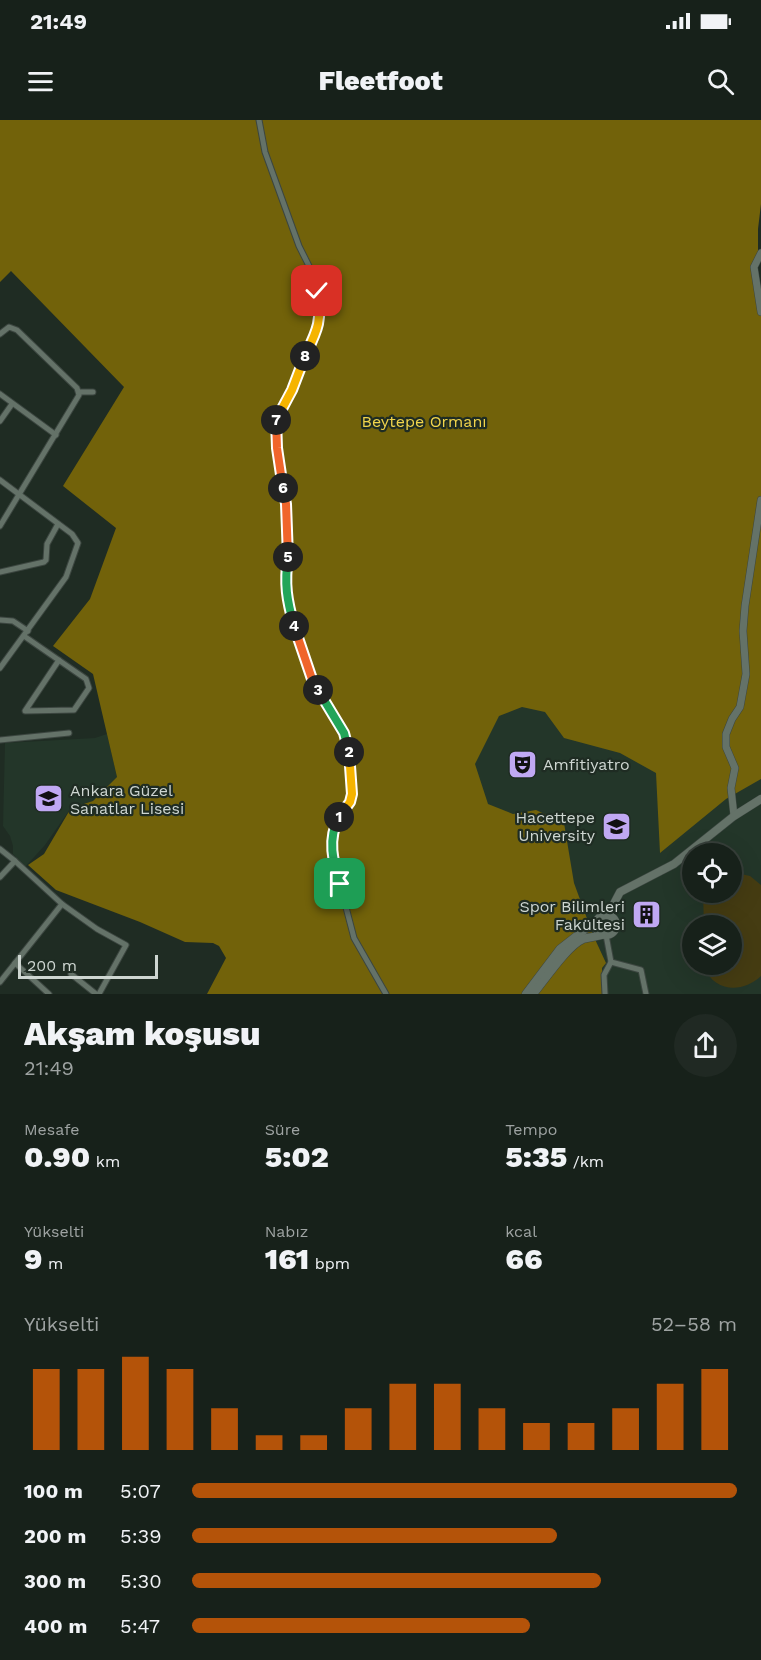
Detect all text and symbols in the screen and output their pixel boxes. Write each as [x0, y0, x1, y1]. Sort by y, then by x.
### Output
text: 21:49 [30, 9, 87, 34]
icon: menu [24, 65, 57, 98]
text: Fleetfoot [318, 65, 443, 97]
icon: search [704, 65, 737, 98]
pin [291, 265, 342, 316]
icon: check [300, 274, 333, 307]
pin: 8 [290, 341, 320, 371]
text: 8 [300, 346, 310, 365]
pin: 7 [261, 405, 291, 435]
text: 7 [271, 410, 281, 429]
park label: Beytepe Ormanı [361, 412, 487, 431]
pin: 6 [268, 473, 298, 503]
text: 6 [278, 478, 288, 497]
pin: 5 [273, 542, 303, 572]
text: 5 [283, 547, 293, 566]
pin: 4 [279, 611, 309, 641]
text: 4 [289, 616, 299, 635]
pin: 3 [303, 675, 333, 705]
text: 3 [313, 680, 323, 699]
pin: 2 [334, 737, 364, 767]
text: 2 [344, 742, 354, 761]
theatre icon: Amfitiyatro [506, 748, 538, 780]
place label: Amfitiyatro [543, 755, 630, 774]
place label: Ankara Güzel Sanatlar Lisesi [70, 781, 184, 818]
school or university icon: Ankara Güzel Sanatlar Lisesi [33, 783, 65, 815]
pin: 1 [324, 802, 354, 832]
text: 1 [336, 807, 342, 826]
place label: Hacettepe University [515, 808, 596, 845]
school or university icon: Hacettepe University [600, 810, 632, 842]
map controls [682, 843, 742, 975]
button: locate [682, 843, 742, 903]
pin [314, 858, 365, 909]
icon: arrive [323, 867, 356, 900]
place label: Spor Bilimleri Fakültesi [520, 897, 625, 934]
building icon: Spor Bilimleri Fakültesi [630, 899, 662, 931]
button: layers [682, 915, 742, 975]
scale bar [18, 952, 158, 980]
text: 200 m [27, 956, 77, 975]
text: Akşam koşusu [24, 1014, 260, 1053]
button: share [674, 1014, 737, 1077]
text: 21:49 [24, 1056, 74, 1080]
text: Mesafe [24, 1120, 79, 1139]
text: Süre [265, 1120, 300, 1139]
text: Tempo [505, 1120, 557, 1139]
text: 0.90 [24, 1139, 90, 1174]
text: 5:02 [265, 1139, 329, 1174]
text: 5:35 [505, 1139, 567, 1174]
text: km [90, 1152, 120, 1171]
text: /km [567, 1152, 604, 1171]
text: Yükselti [24, 1222, 84, 1241]
text: Nabız [265, 1222, 308, 1241]
text: kcal [505, 1222, 537, 1241]
text: 9 [24, 1241, 42, 1276]
text: 161 [265, 1241, 309, 1276]
text: 66 [505, 1241, 542, 1276]
text: m [42, 1254, 63, 1273]
text: bpm [309, 1254, 350, 1273]
text: Yükselti [24, 1312, 99, 1336]
text: 52–58 m [651, 1312, 737, 1336]
text: 100 m [24, 1479, 83, 1503]
text: 5:07 [120, 1479, 161, 1503]
text: 200 m [24, 1524, 86, 1548]
text: 5:39 [120, 1524, 162, 1548]
text: 300 m [24, 1569, 86, 1593]
text: 5:30 [120, 1569, 162, 1593]
text: 400 m [24, 1614, 87, 1638]
text: 5:47 [120, 1614, 160, 1638]

